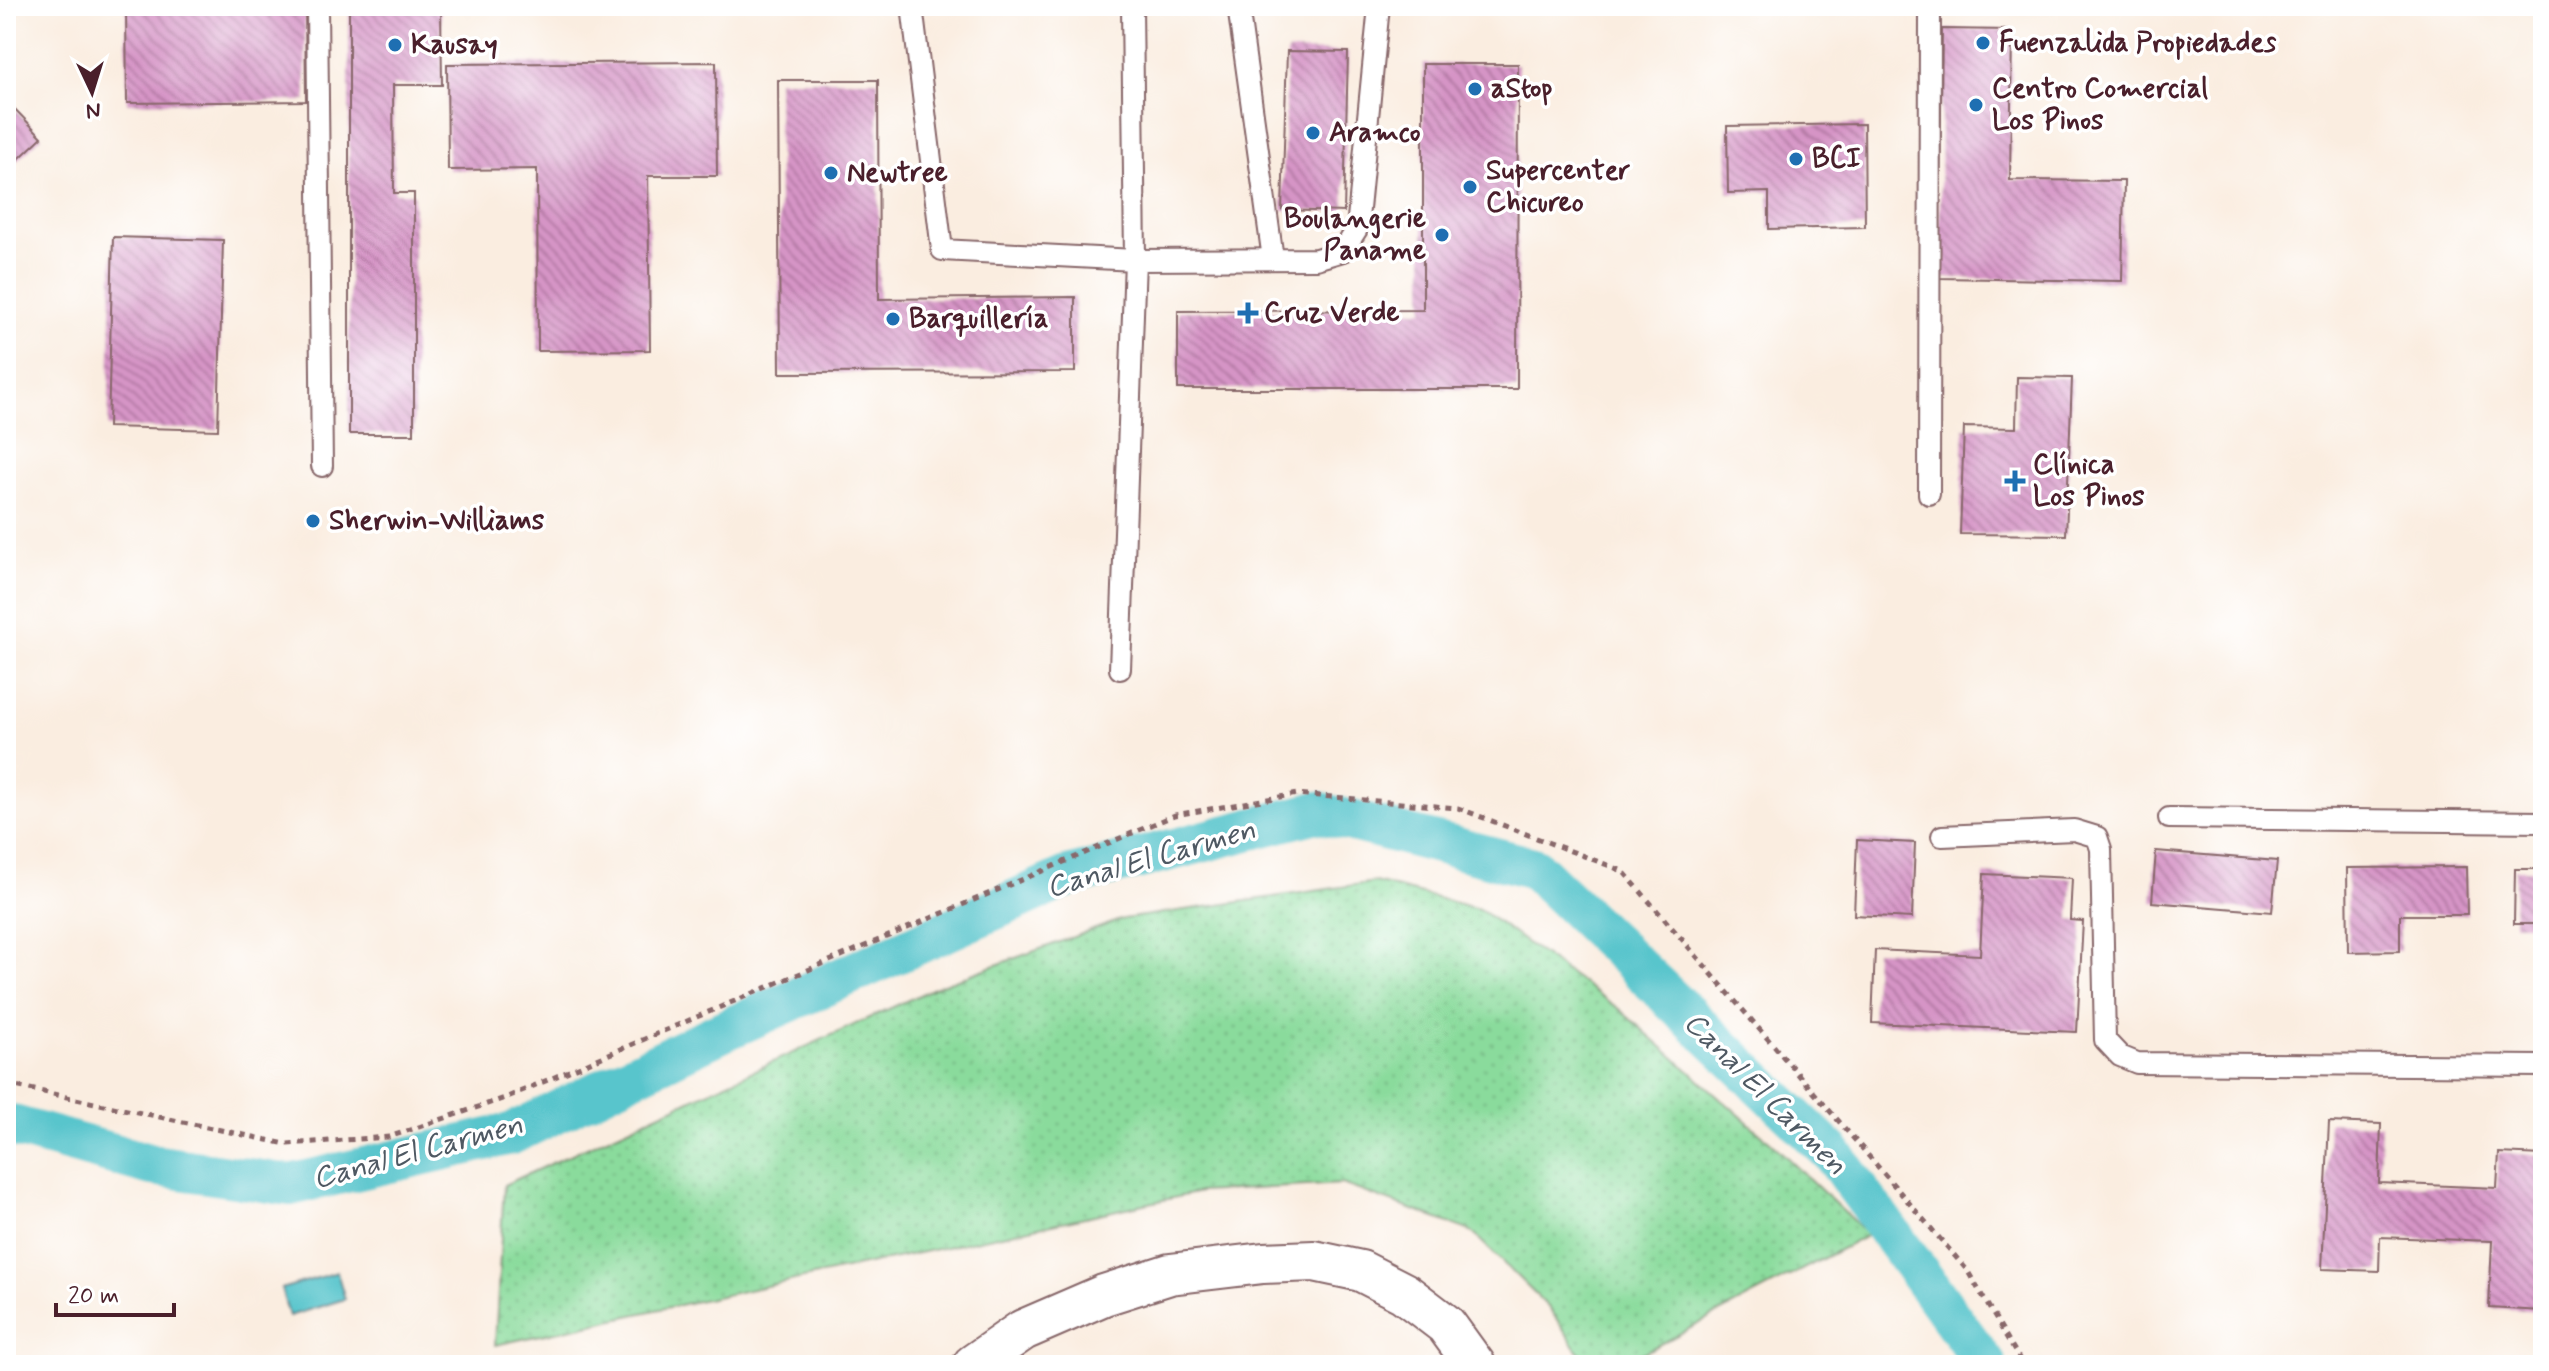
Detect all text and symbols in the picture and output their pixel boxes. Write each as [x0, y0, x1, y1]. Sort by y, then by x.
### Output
place label: Fuenzalida Propiedades [1999, 25, 2277, 62]
place label: Kausay [411, 27, 498, 64]
marker: Fuenzalida Propiedades [1974, 34, 1992, 52]
marker: Kausay [386, 36, 404, 54]
north arrow [52, 52, 132, 132]
place label: aStop [1491, 71, 1552, 108]
place label: Centro Comercial Los Pinos [1992, 71, 2208, 140]
marker: aStop [1466, 80, 1484, 98]
text: N [85, 95, 102, 124]
marker: Centro Comercial Los Pinos [1967, 96, 1985, 114]
place label: Aramco [1329, 115, 1421, 152]
marker: Aramco [1304, 124, 1322, 142]
place label: BCI [1812, 141, 1861, 178]
marker: BCI [1787, 150, 1805, 168]
place label: Supercenter Chicureo [1486, 153, 1631, 222]
place label: Newtree [847, 155, 948, 192]
marker: Newtree [822, 164, 840, 182]
marker: Supercenter Chicureo [1461, 178, 1479, 196]
place label: Boulangerie Paname [1284, 201, 1426, 270]
marker: Boulangerie Paname [1433, 226, 1451, 244]
place label: Cruz Verde [1264, 295, 1400, 332]
place label: Barquillería [909, 301, 1048, 338]
marker: Cruz Verde [1239, 304, 1257, 322]
marker: Barquillería [884, 310, 902, 328]
place label: Clínica Los Pinos [2033, 447, 2145, 516]
marker: Clínica Los Pinos [2004, 470, 2026, 492]
place label: Sherwin-Williams [329, 503, 545, 540]
marker: Sherwin-Williams [304, 512, 322, 530]
water label: Canal El Carmen [1042, 811, 1260, 907]
water label: Canal El Carmen [1675, 1004, 1855, 1184]
water label: Canal El Carmen [309, 1105, 527, 1199]
scale bar [56, 1267, 174, 1317]
text: 20 m [68, 1281, 119, 1312]

